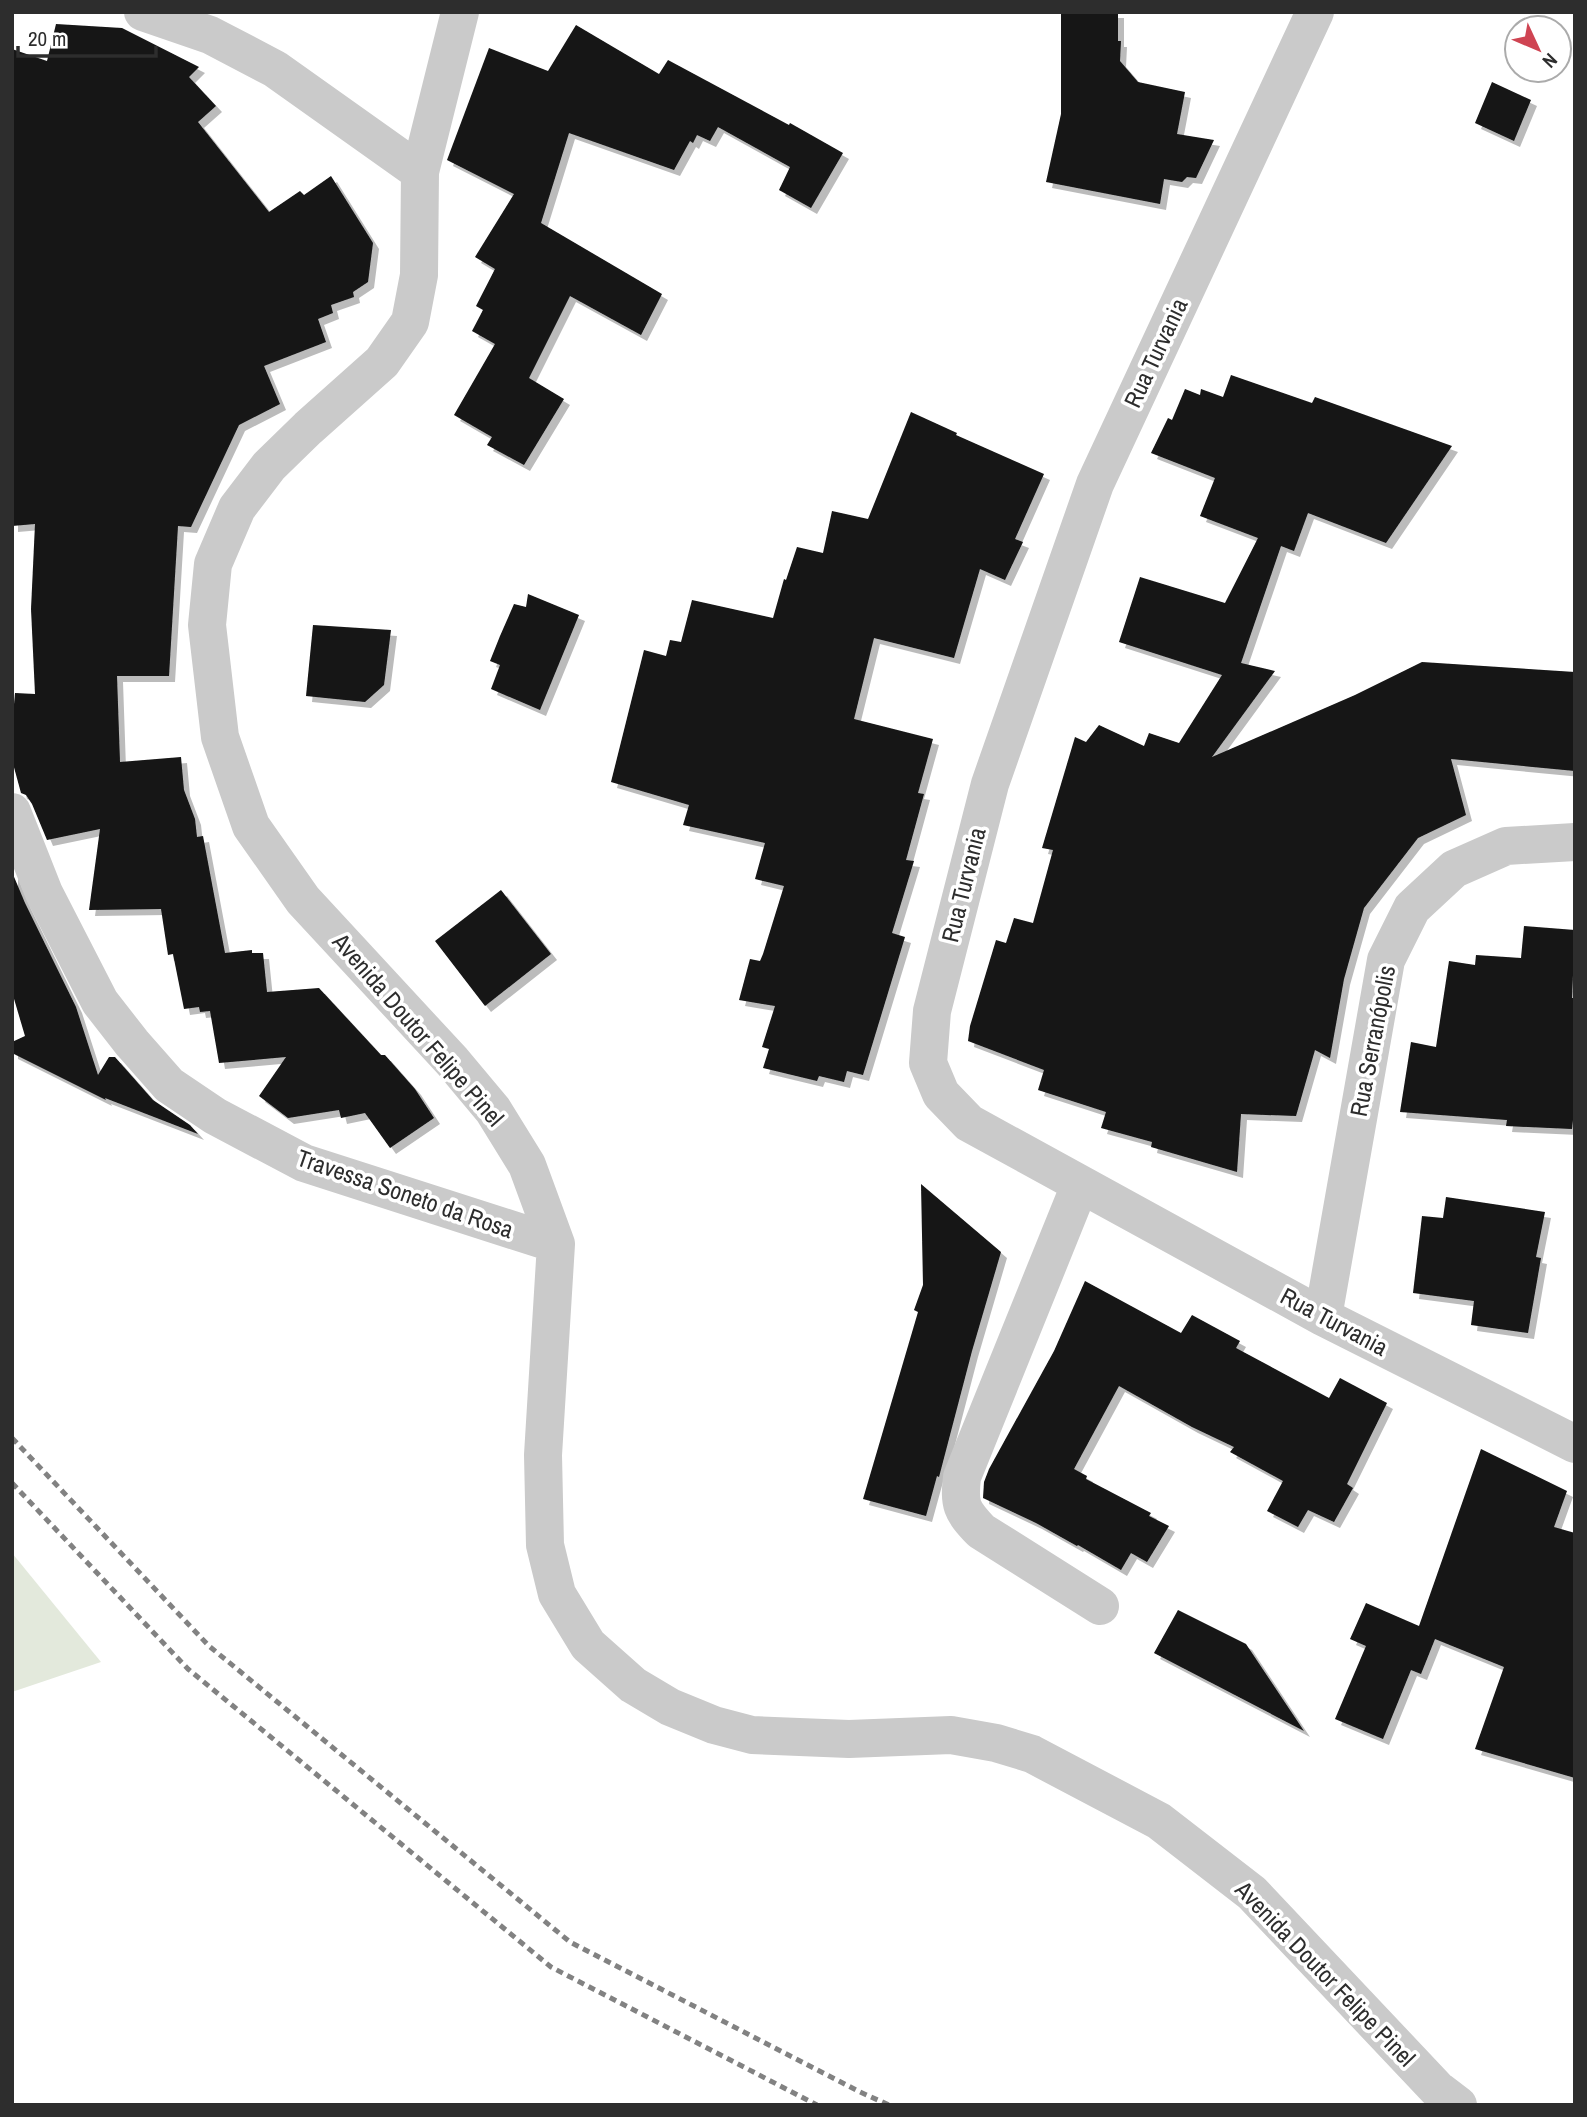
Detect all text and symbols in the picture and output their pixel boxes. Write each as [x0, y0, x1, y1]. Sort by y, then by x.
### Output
scale bar [18, 14, 156, 58]
north arrow [1503, 14, 1573, 84]
text: 20 m [28, 24, 66, 53]
text: N [1537, 48, 1563, 74]
street label: Rua Turvania [1116, 293, 1194, 412]
street label: Rua Turvania [933, 824, 993, 945]
street label: Avenida Doutor Felipe Pinel [325, 925, 512, 1133]
street label: Rua Serranópolis [1342, 963, 1402, 1119]
street label: Travessa Soneto da Rosa [293, 1141, 518, 1245]
street label: Rua Turvania [1275, 1279, 1394, 1363]
street label: Avenida Doutor Felipe Pinel [1228, 1873, 1423, 2073]

